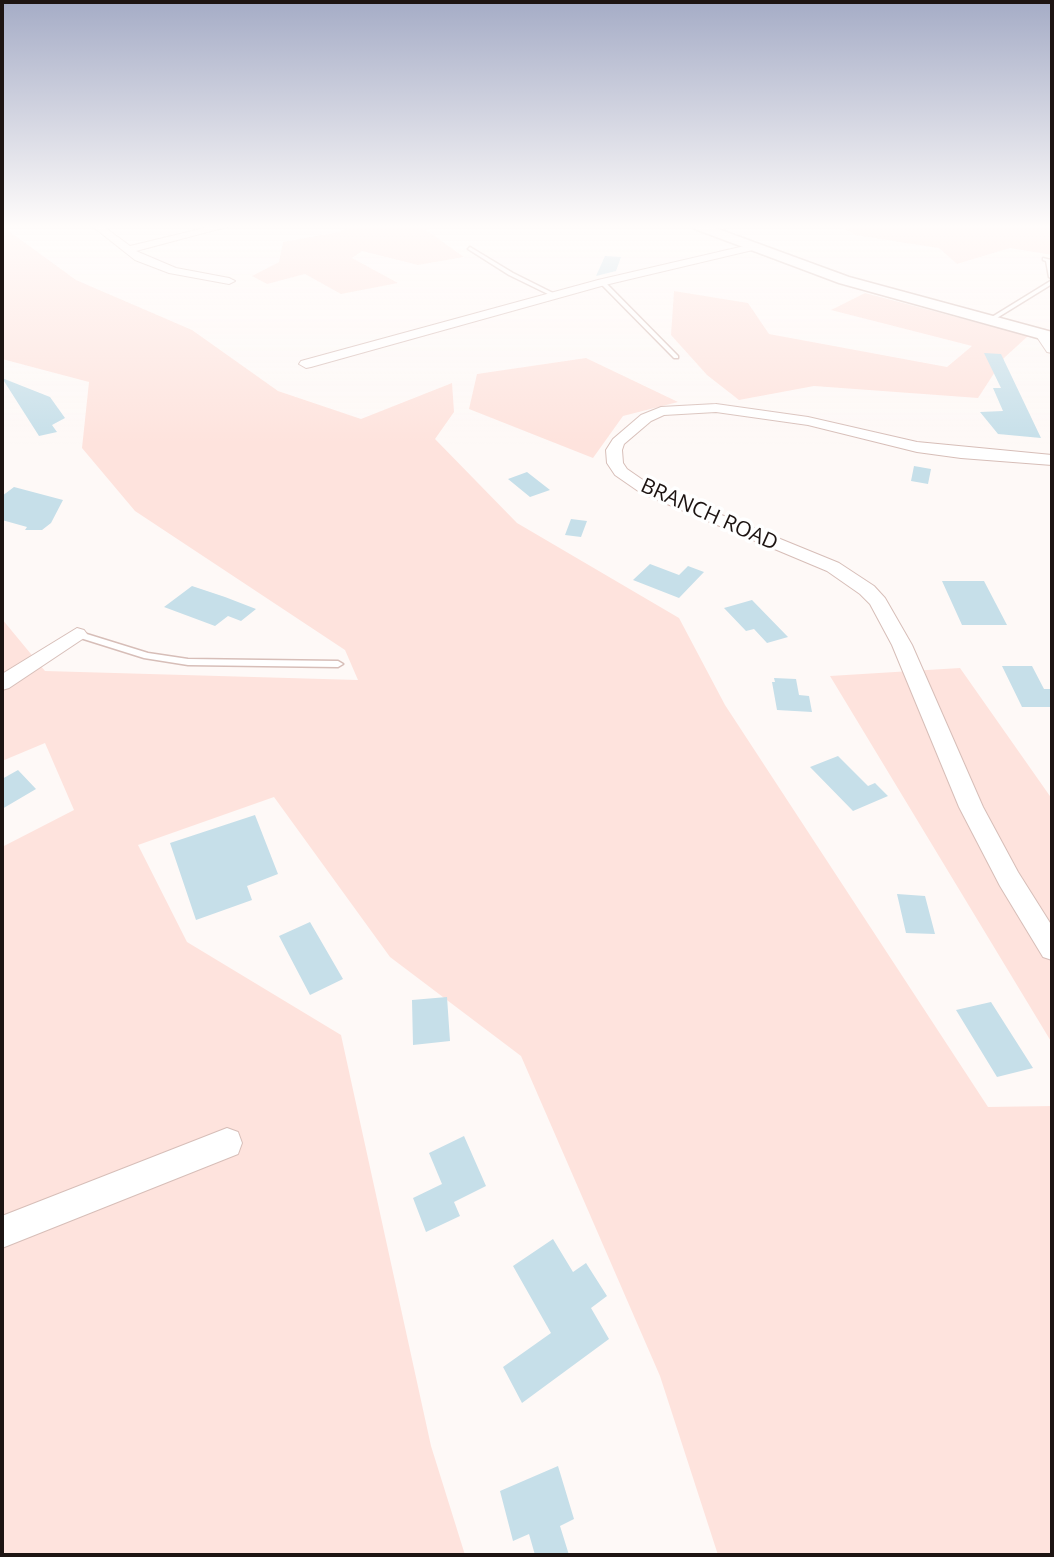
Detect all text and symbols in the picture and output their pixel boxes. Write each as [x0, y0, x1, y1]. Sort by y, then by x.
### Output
street label: BRANCH ROAD [636, 473, 782, 557]

